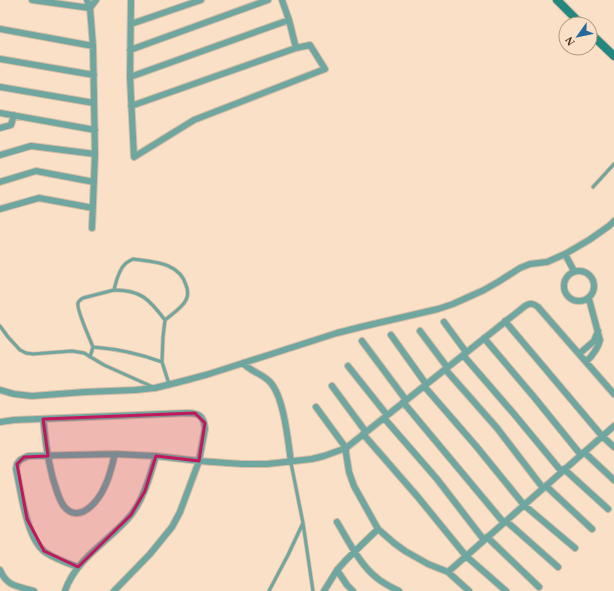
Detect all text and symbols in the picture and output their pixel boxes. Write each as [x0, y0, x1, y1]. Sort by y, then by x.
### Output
north arrow [558, 16, 598, 56]
text: N [562, 35, 577, 48]

